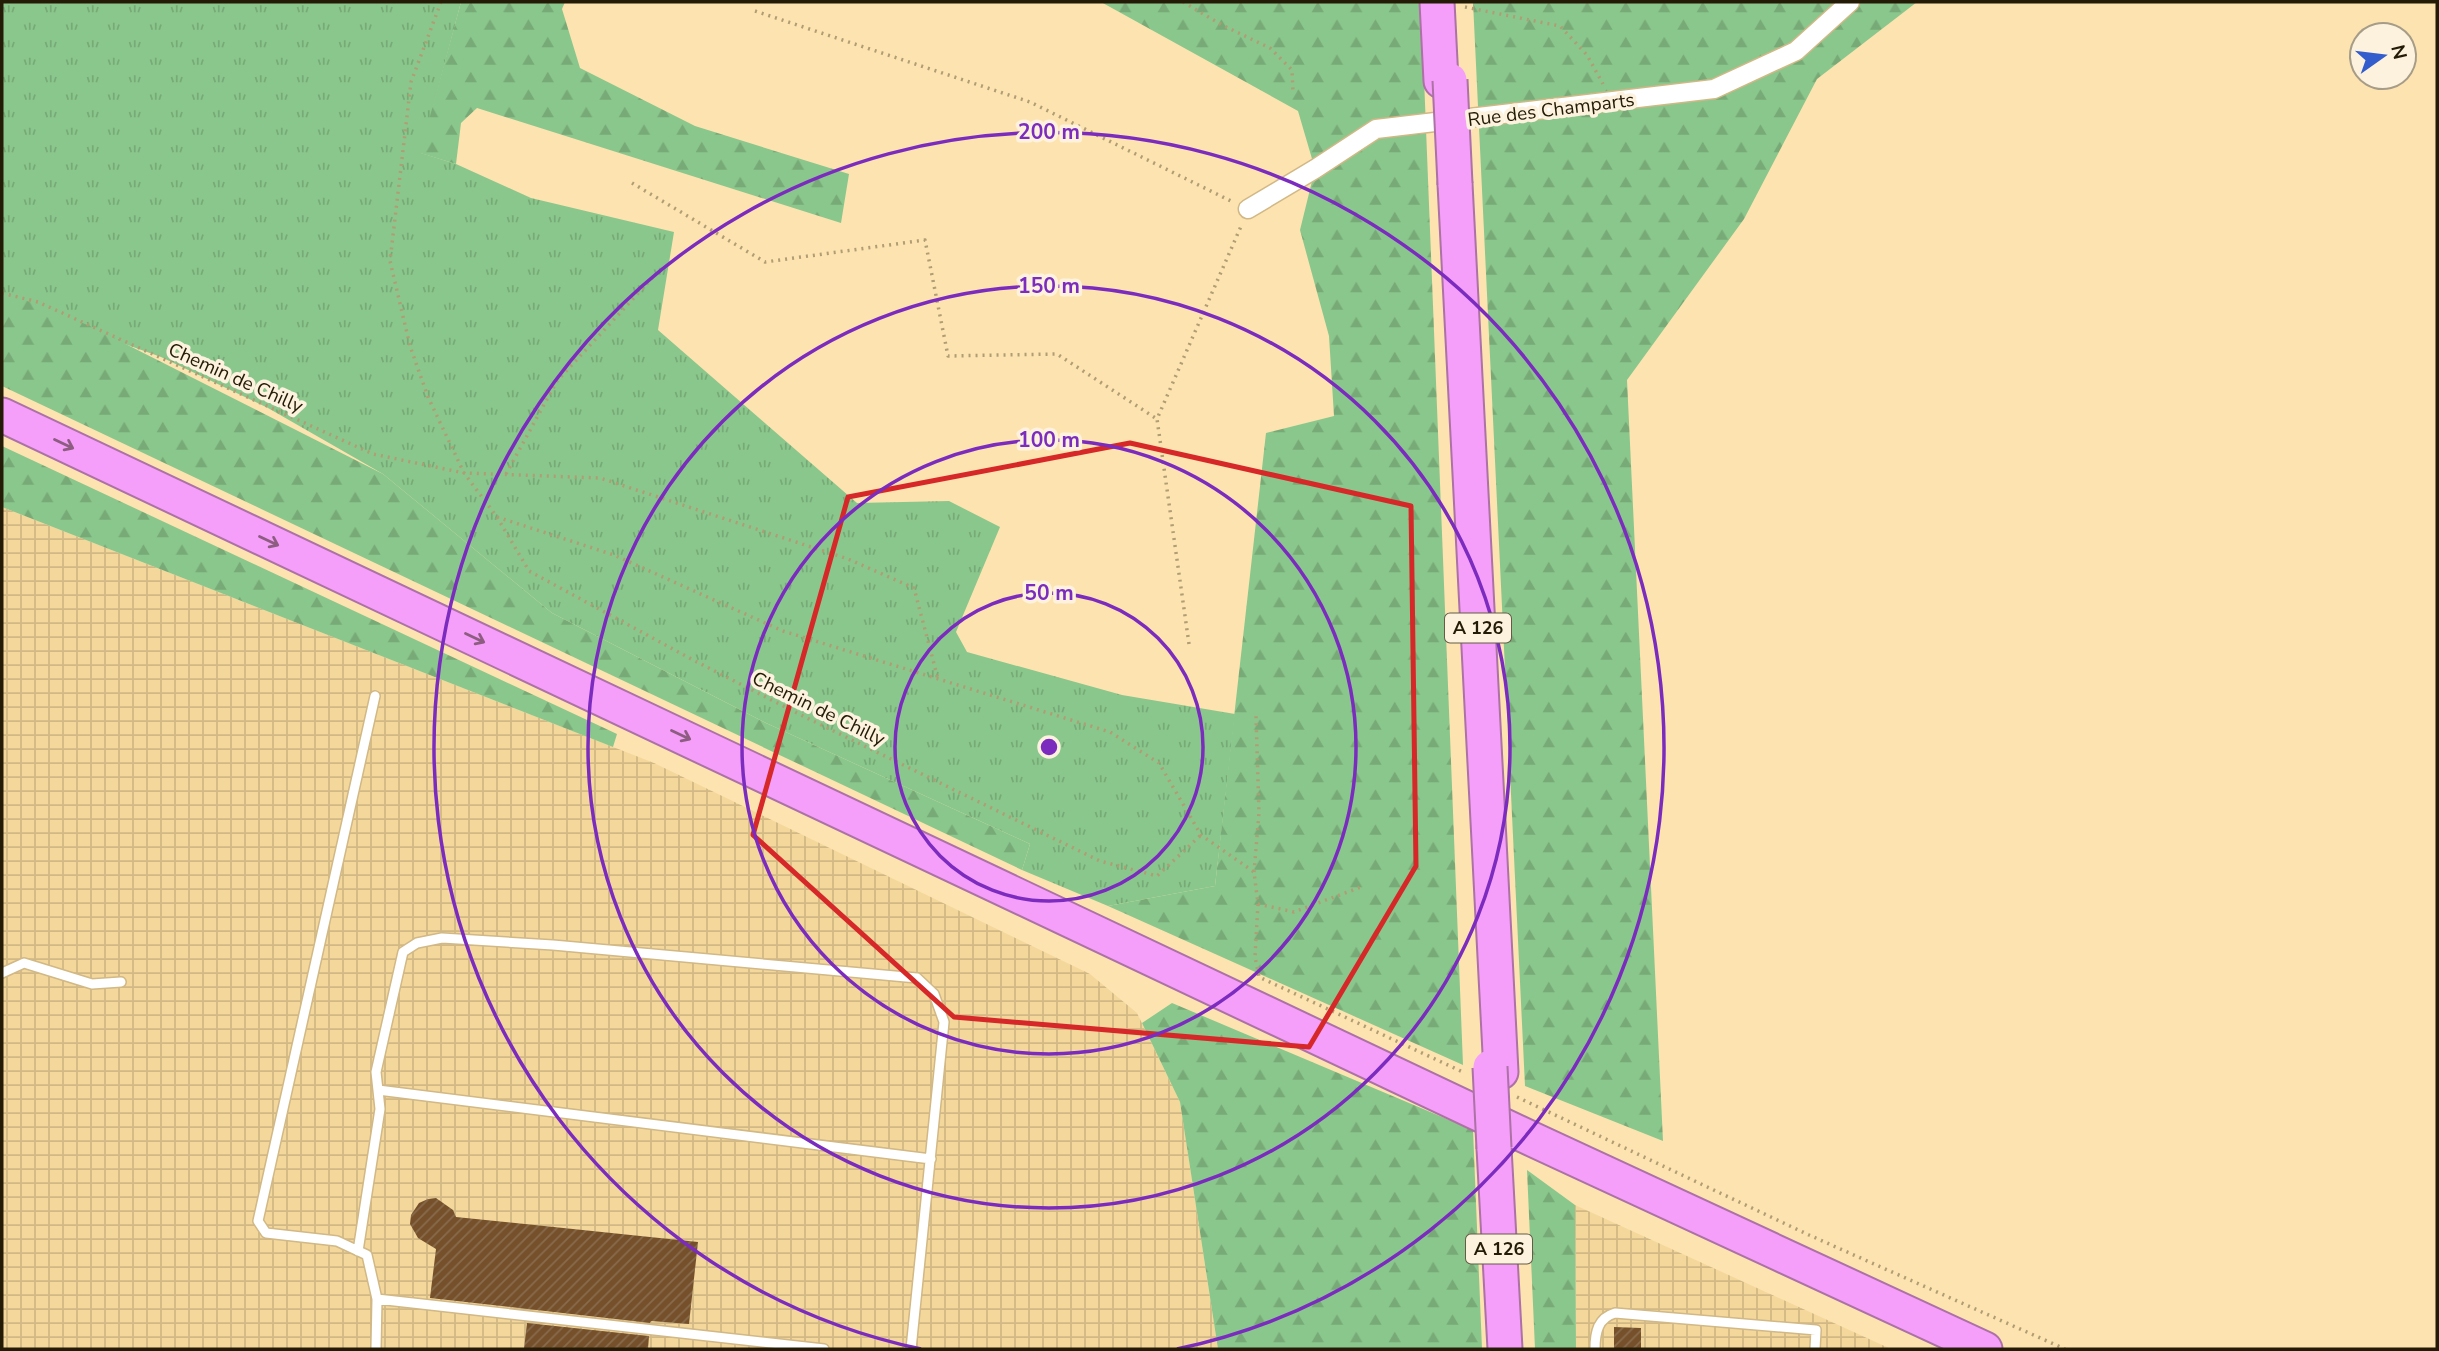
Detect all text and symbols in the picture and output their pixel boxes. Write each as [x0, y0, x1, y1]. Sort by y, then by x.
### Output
north arrow [2348, 21, 2418, 91]
text: N [2384, 42, 2413, 62]
street label: Rue des Champarts [1466, 87, 1636, 133]
text: 200 m [1018, 118, 1080, 146]
text: 150 m [1018, 272, 1080, 300]
street label: Chemin de Chilly [164, 337, 307, 419]
text: 100 m [1018, 426, 1080, 454]
one-way arrow [52, 438, 74, 451]
one-way arrow [259, 535, 280, 548]
text: 50 m [1024, 579, 1074, 607]
road number: A 126 [1445, 614, 1511, 642]
one-way arrow [464, 631, 485, 645]
street label: Chemin de Chilly [748, 665, 890, 752]
one-way arrow [670, 729, 691, 742]
centre of rings [1037, 735, 1061, 759]
road number: A 126 [1466, 1234, 1532, 1264]

